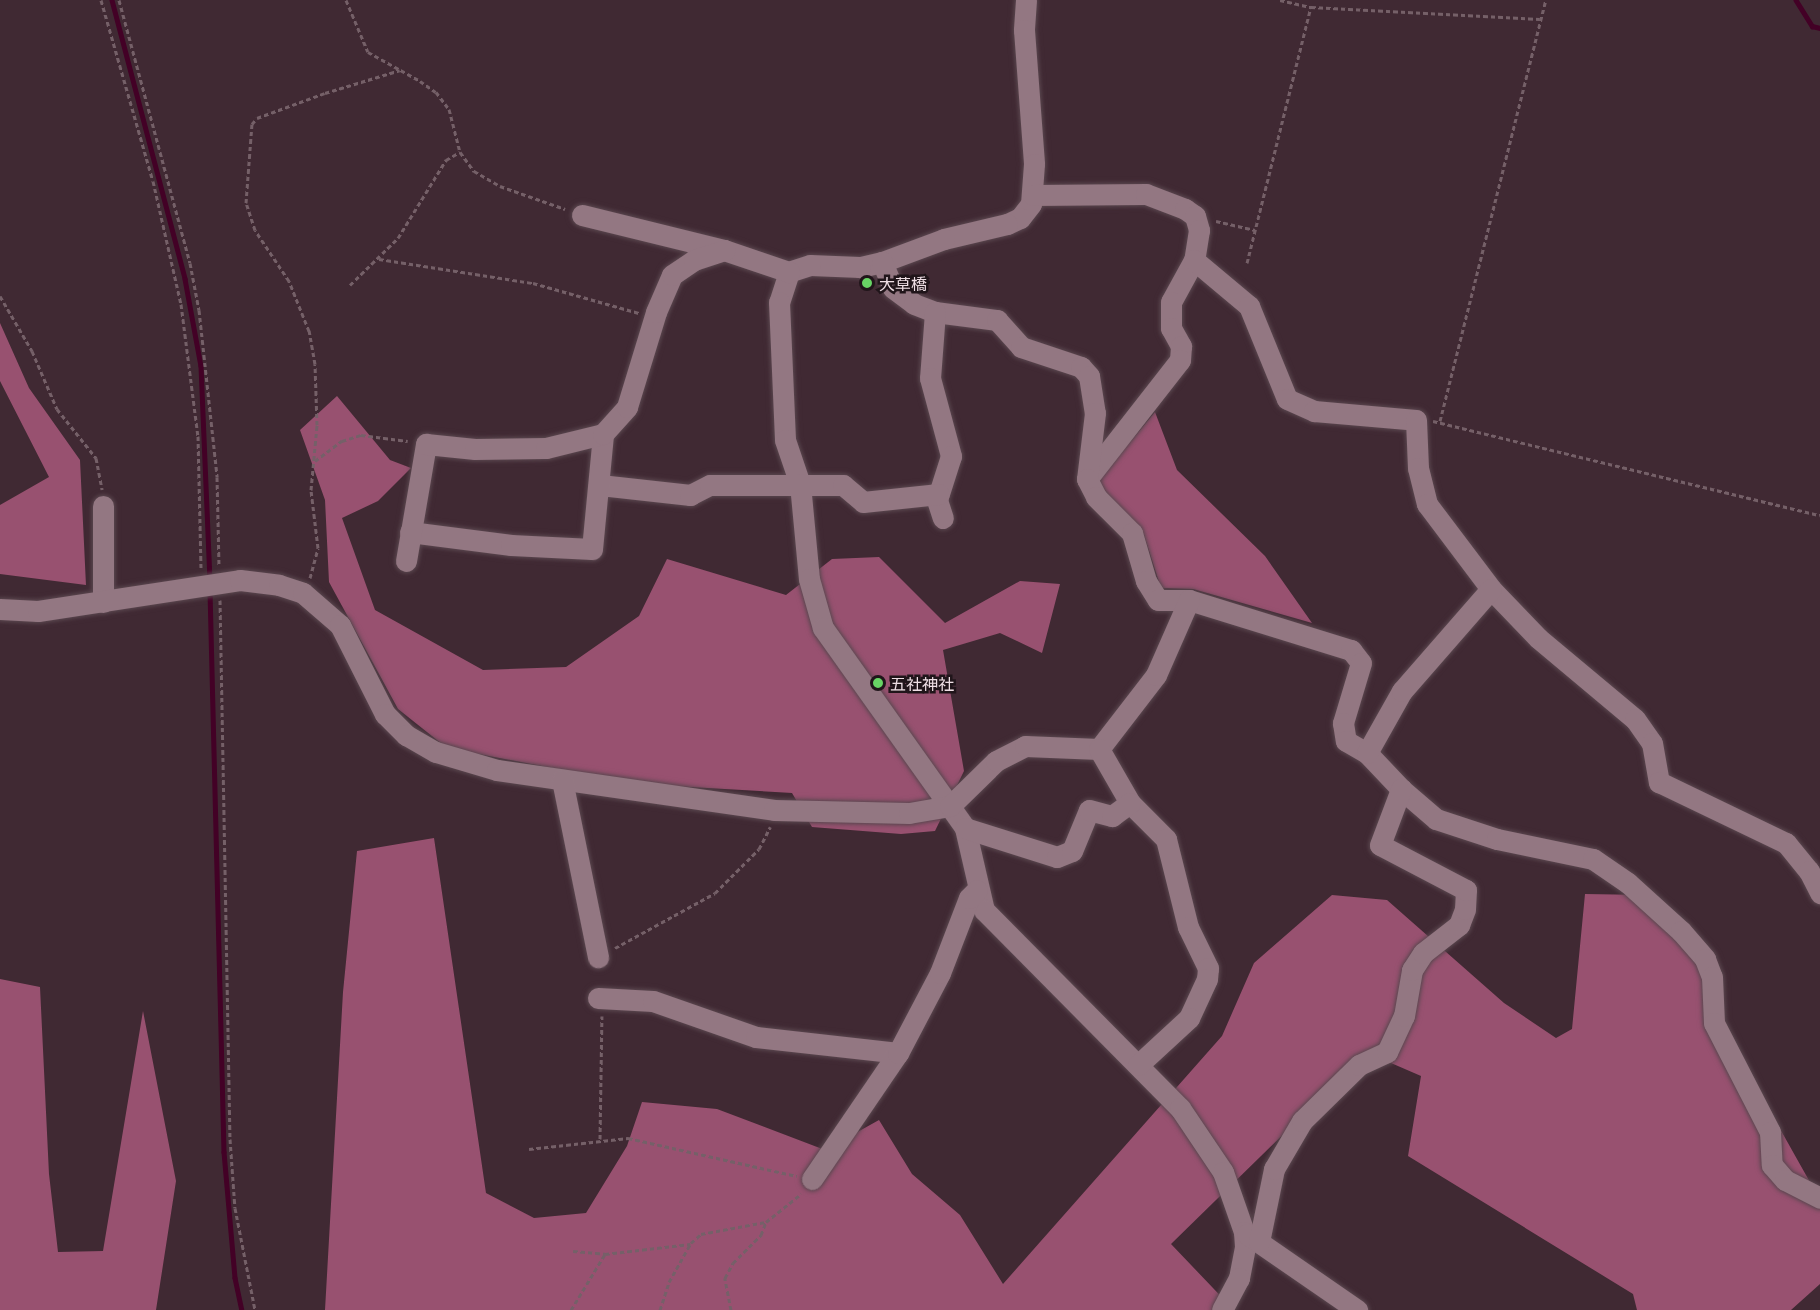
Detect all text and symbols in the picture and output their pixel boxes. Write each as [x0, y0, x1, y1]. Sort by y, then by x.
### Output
place label: 大草橋 [879, 273, 927, 293]
marker: 大草橋 [860, 276, 874, 290]
place label: 五社神社 [890, 673, 954, 693]
marker: 五社神社 [871, 676, 885, 690]

